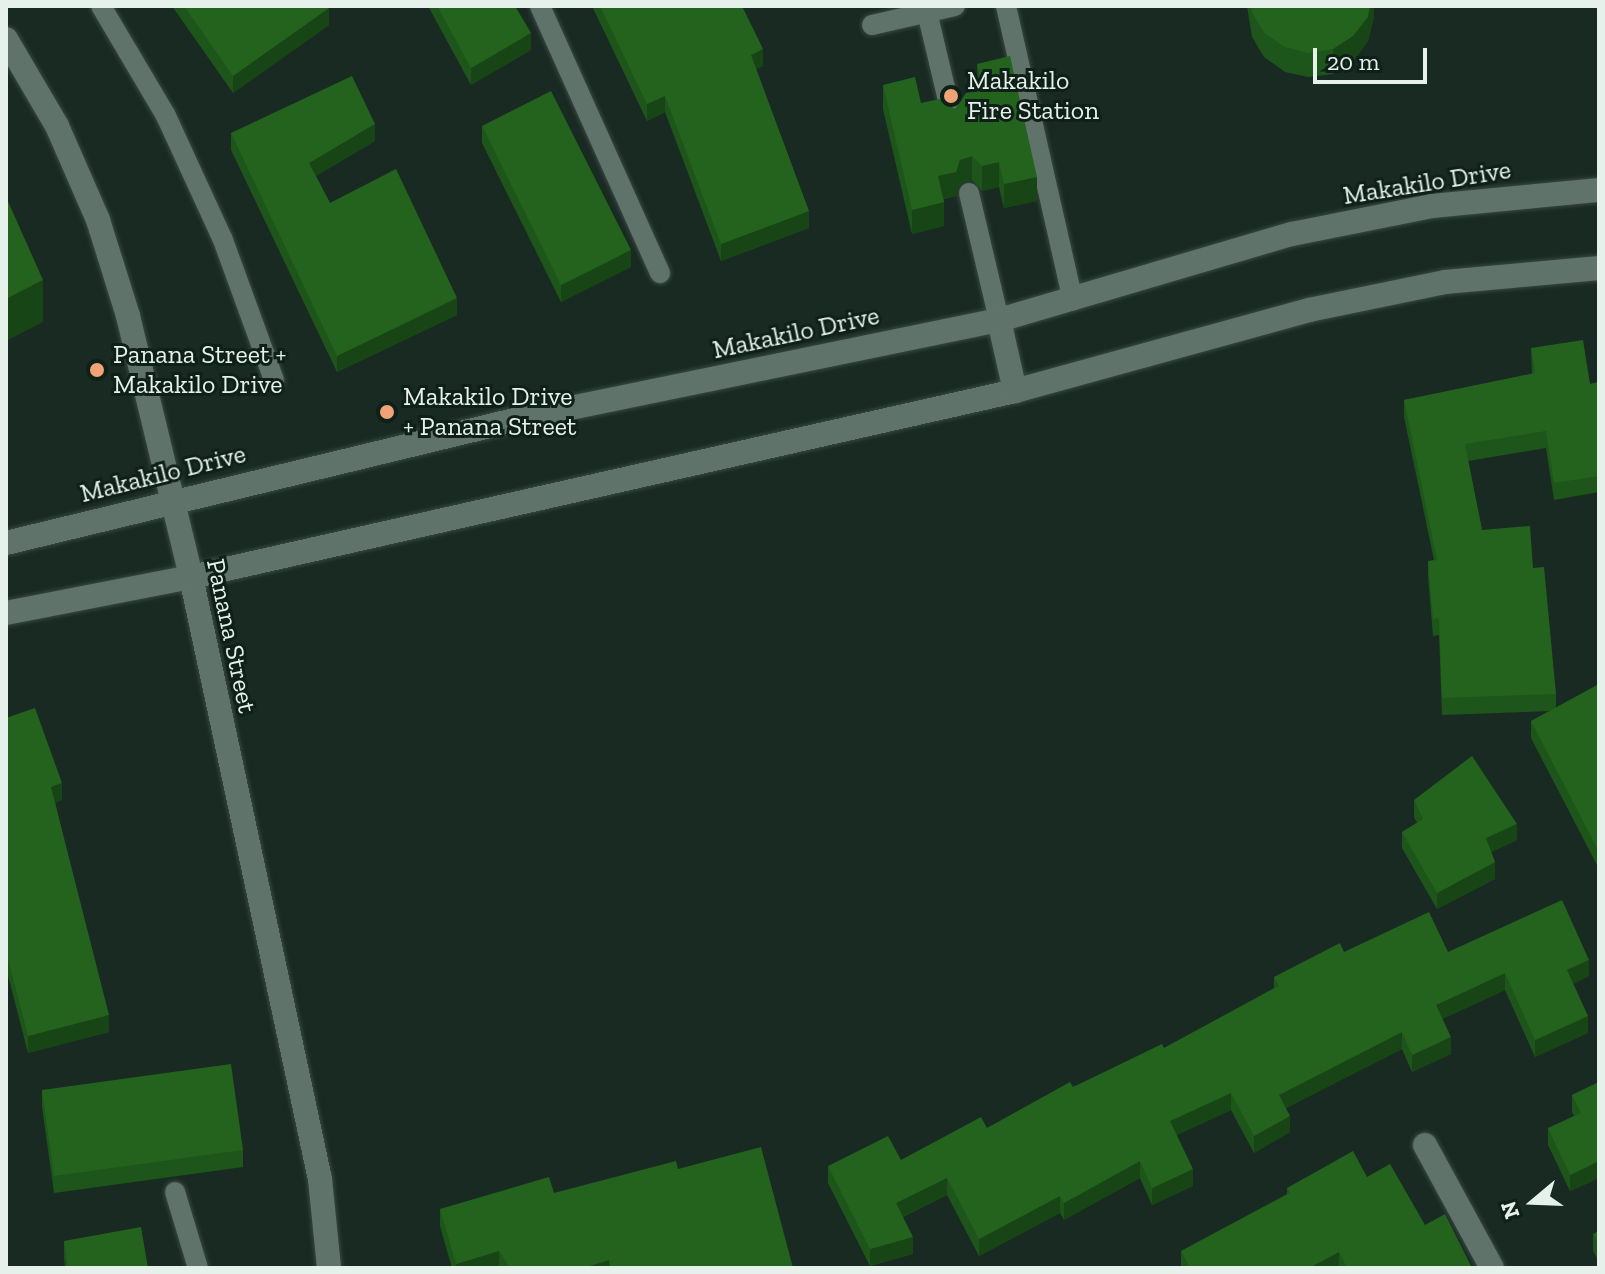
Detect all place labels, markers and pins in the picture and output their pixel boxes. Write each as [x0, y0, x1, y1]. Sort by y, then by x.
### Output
place label: Makakilo Fire Station [967, 65, 1099, 126]
marker: Makakilo Fire Station [942, 87, 960, 105]
place label: Panana Street + Makakilo Drive [113, 339, 286, 400]
marker: Panana Street + Makakilo Drive [88, 361, 106, 379]
place label: Makakilo Drive + Panana Street [403, 381, 576, 442]
marker: Makakilo Drive + Panana Street [378, 403, 396, 421]

